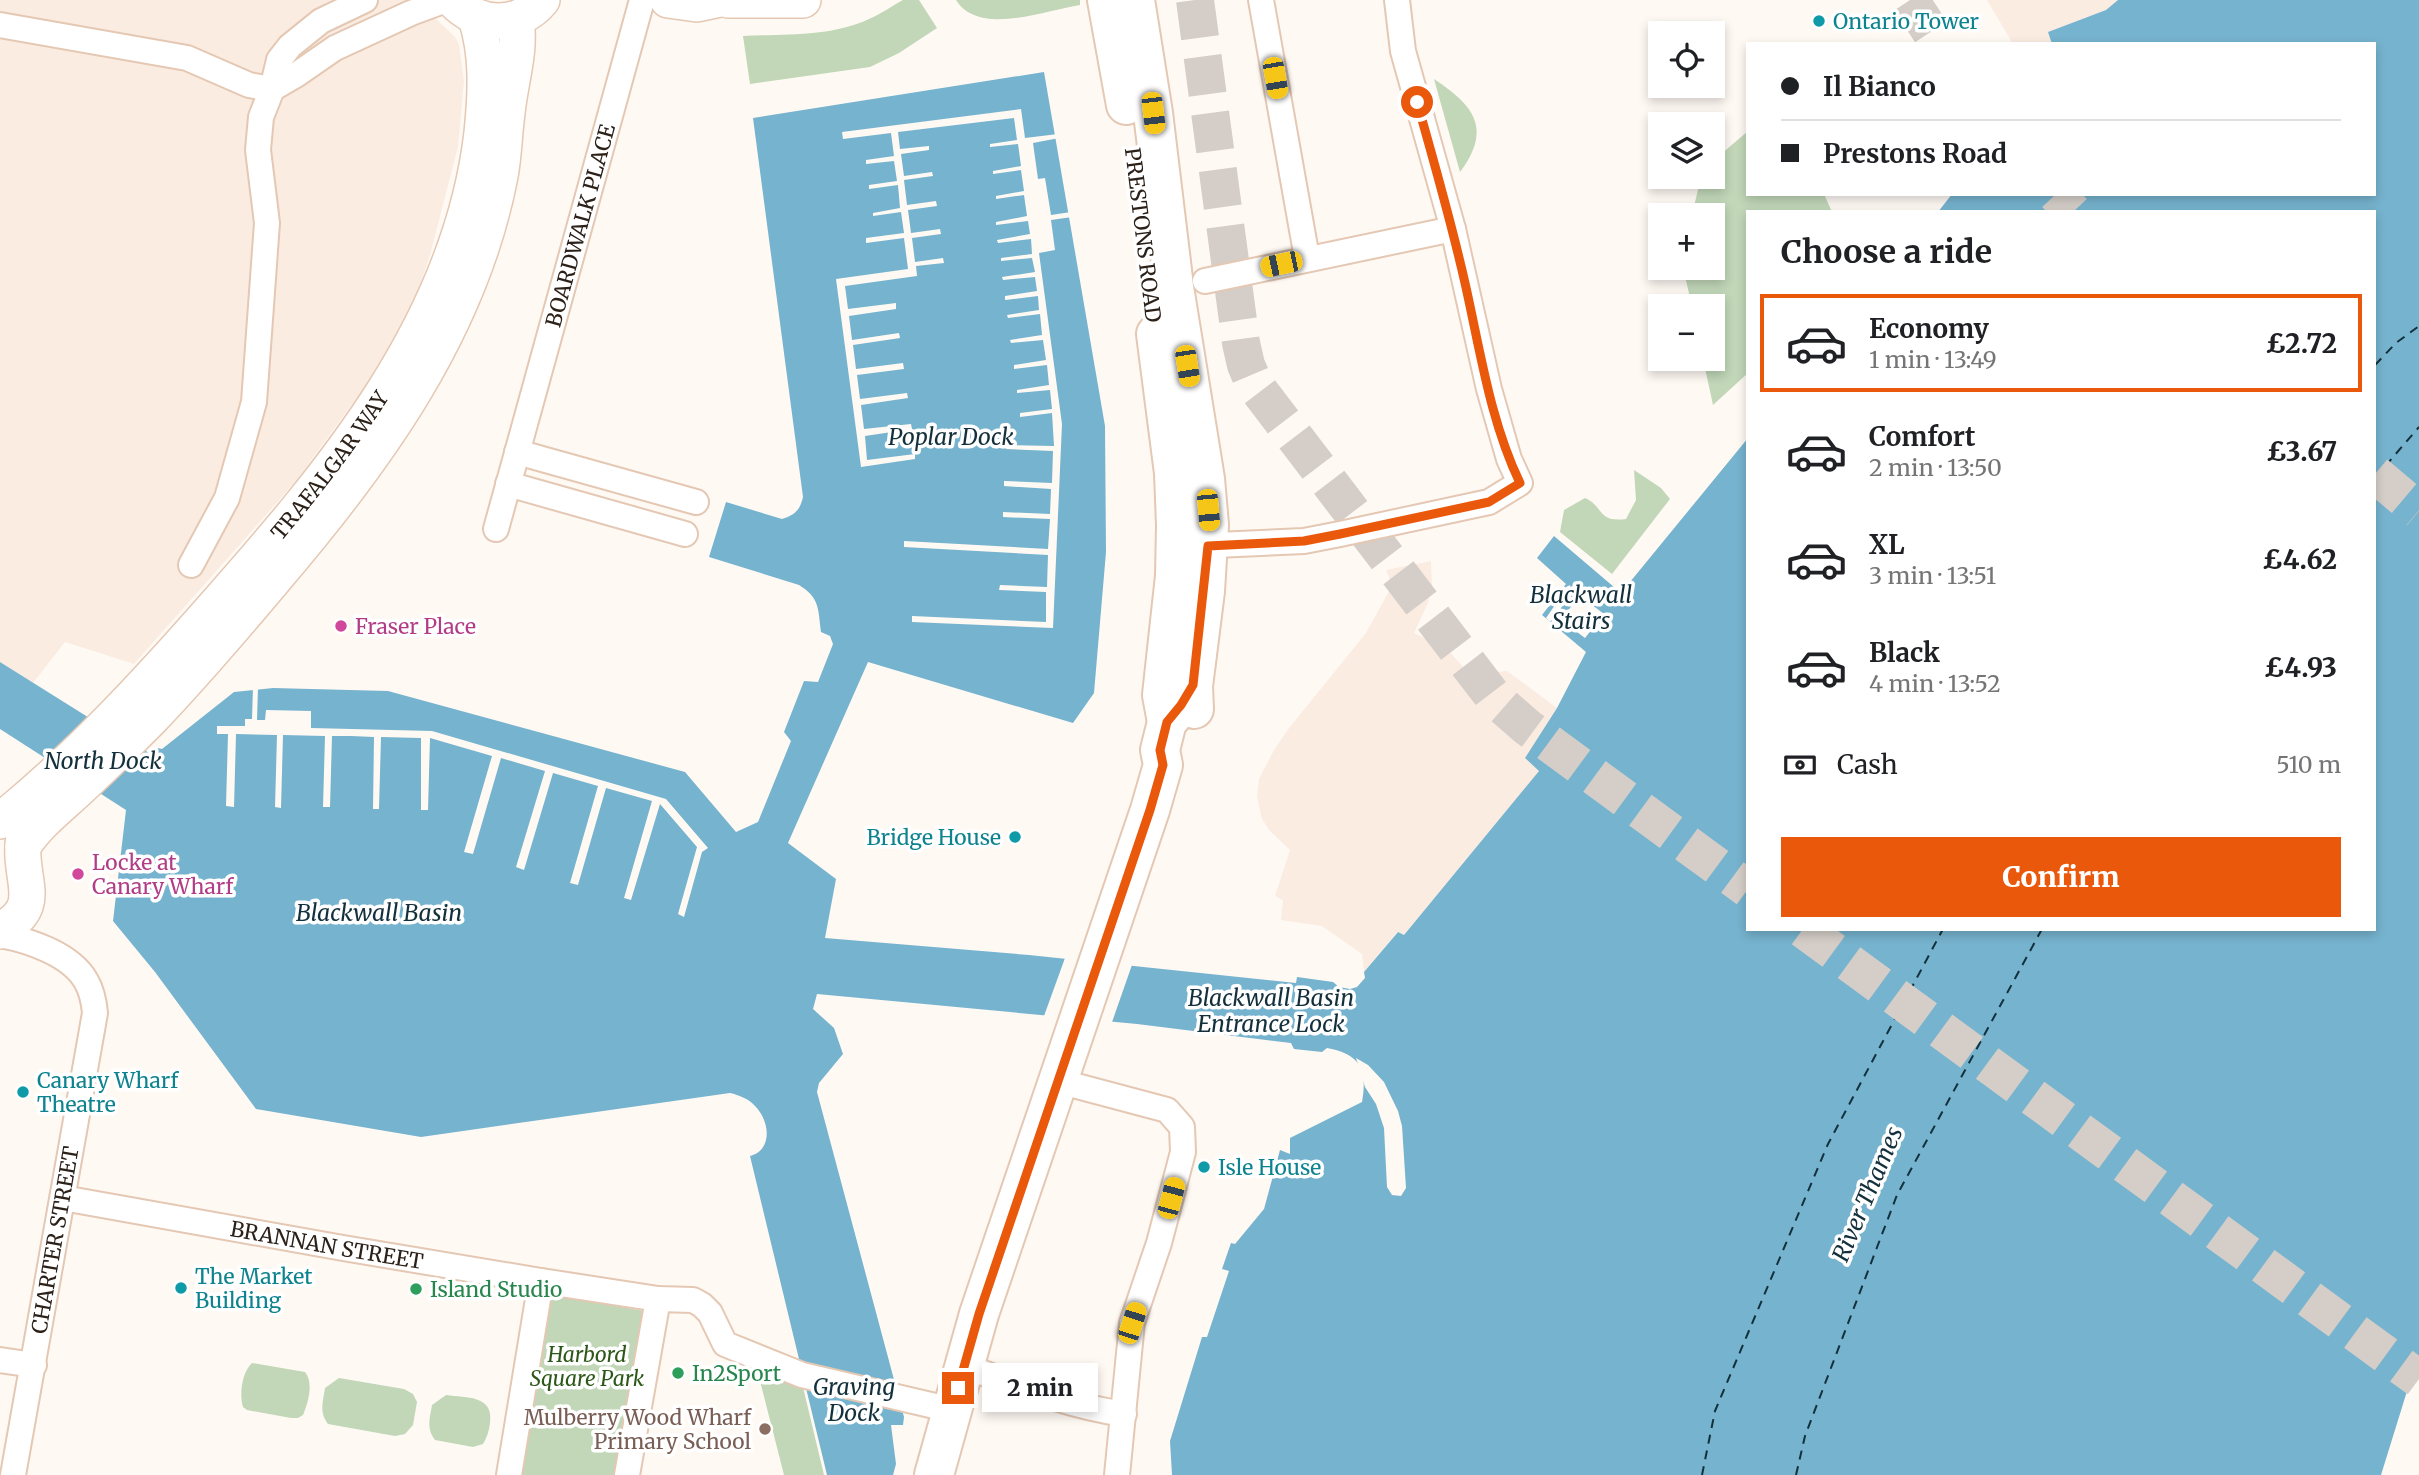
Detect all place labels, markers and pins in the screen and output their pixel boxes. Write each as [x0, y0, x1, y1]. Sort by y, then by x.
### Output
place label: Ontario Tower [1833, 8, 1979, 35]
marker: Ontario Tower [1811, 13, 1827, 29]
place label: Fraser Place [355, 613, 476, 640]
marker: Fraser Place [333, 618, 349, 634]
place label: Bridge House [867, 824, 1001, 851]
marker: Bridge House [1007, 829, 1023, 845]
place label: Locke at Canary Wharf [92, 849, 234, 900]
marker: Locke at Canary Wharf [70, 866, 86, 882]
place label: Canary Wharf Theatre [37, 1067, 179, 1118]
marker: Canary Wharf Theatre [15, 1084, 31, 1100]
place label: Isle House [1218, 1154, 1321, 1181]
marker: Isle House [1196, 1159, 1212, 1175]
place label: The Market Building [195, 1263, 312, 1314]
place label: Island Studio [430, 1276, 562, 1303]
marker: The Market Building [173, 1280, 189, 1296]
marker: Island Studio [408, 1281, 424, 1297]
place label: In2Sport [692, 1360, 781, 1387]
marker: In2Sport [670, 1365, 686, 1381]
place label: Mulberry Wood Wharf Primary School [524, 1404, 752, 1455]
marker: Mulberry Wood Wharf Primary School [757, 1421, 773, 1437]

